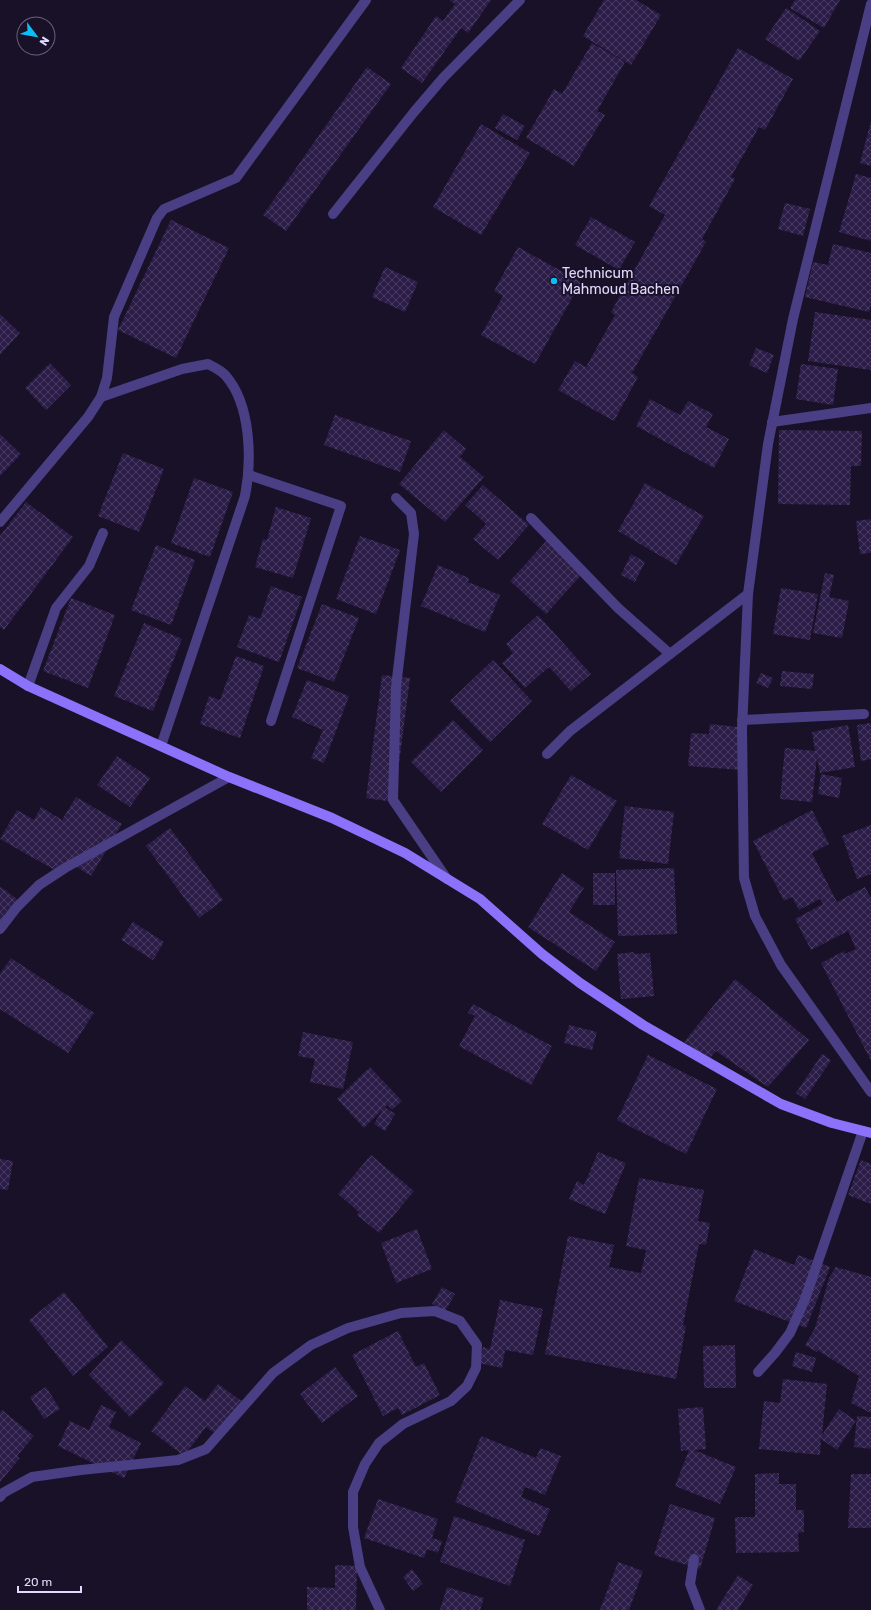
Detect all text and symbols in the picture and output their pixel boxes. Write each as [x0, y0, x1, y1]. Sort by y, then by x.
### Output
north arrow [16, 16, 56, 56]
text: N [36, 34, 52, 48]
place label: Technicum Mahmoud Bachen [562, 265, 680, 298]
marker: Technicum Mahmoud Bachen [549, 276, 559, 286]
scale bar [18, 1568, 81, 1594]
text: 20 m [24, 1575, 52, 1589]

